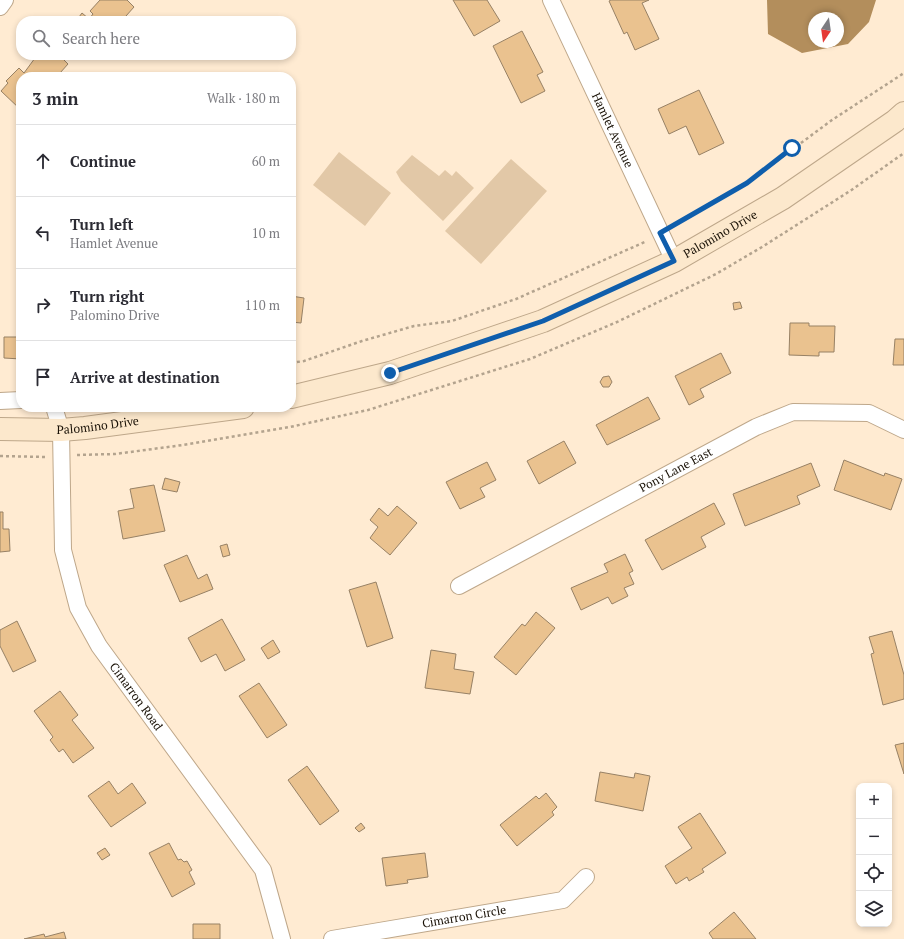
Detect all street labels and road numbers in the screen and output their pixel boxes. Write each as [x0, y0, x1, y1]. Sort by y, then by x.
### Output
street label: Hamlet Avenue [589, 90, 637, 170]
street label: Palomino Drive [680, 207, 760, 261]
street label: Palomino Drive [56, 413, 140, 437]
street label: Pony Lane East [636, 443, 715, 495]
street label: Cimarron Road [107, 659, 166, 733]
street label: Cimarron Circle [421, 902, 507, 931]

